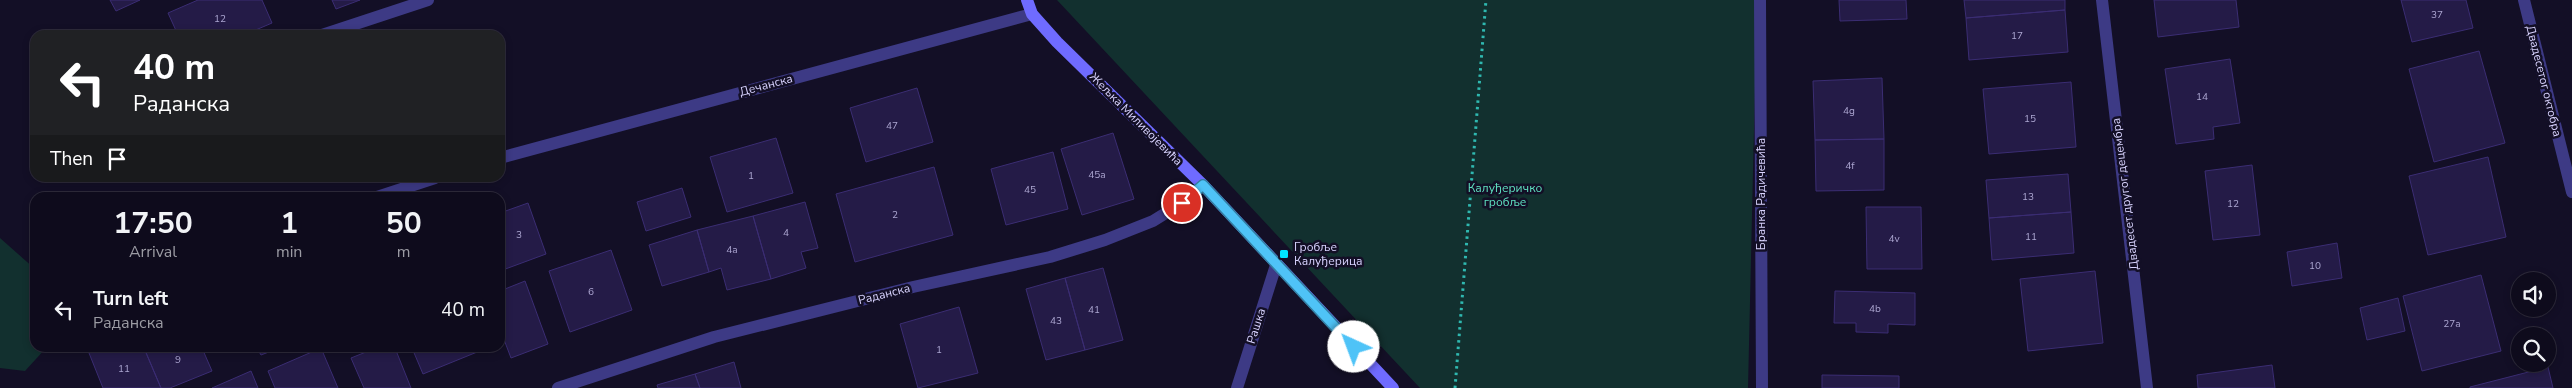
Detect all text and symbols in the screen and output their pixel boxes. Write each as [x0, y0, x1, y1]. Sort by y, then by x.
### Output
house number: 37 [2431, 8, 2443, 22]
house number: 12 [214, 12, 226, 26]
street label: Двадесетог октобра [2522, 24, 2566, 138]
house number: 17 [2011, 29, 2023, 43]
text: 40 m [133, 44, 215, 91]
icon: left [50, 50, 115, 115]
street label: Жељка Миливојевића [1086, 69, 1186, 169]
street label: Дечанска [738, 70, 794, 100]
text: Раданска [133, 89, 230, 119]
house number: 14 [2196, 90, 2208, 104]
house number: 4g [1843, 104, 1855, 118]
house number: 15 [2024, 112, 2036, 126]
street label: Двадесет другог децембра [2108, 117, 2142, 271]
house number: 47 [886, 119, 898, 133]
street label: Бранка Радичевића [1753, 138, 1769, 250]
icon: arrive [103, 145, 131, 173]
text: Then [50, 146, 93, 172]
house number: 4f [1845, 159, 1855, 173]
house number: 45a [1088, 168, 1106, 182]
house number: 1 [748, 169, 754, 183]
park label: Калуђеричко гробље [1468, 180, 1543, 210]
pin [1161, 182, 1203, 224]
house number: 45 [1024, 183, 1036, 197]
icon: arrive [1168, 189, 1196, 217]
house number: 13 [2022, 190, 2034, 204]
house number: 12 [2227, 197, 2239, 211]
text: 17:50 [113, 203, 193, 244]
text: 1 [280, 203, 298, 244]
text: 50 [386, 203, 422, 244]
house number: 2 [892, 208, 898, 222]
house number: 4 [783, 226, 789, 240]
house number: 3 [516, 228, 522, 242]
house number: 11 [2025, 230, 2037, 244]
house number: 4v [1888, 232, 1900, 246]
place label: Гробље Калуђерица [1294, 239, 1363, 269]
text: Arrival [129, 241, 177, 263]
text: min [276, 241, 302, 263]
text: m [397, 241, 411, 263]
house number: 4a [726, 243, 738, 257]
marker: Гробље Калуђерица [1278, 248, 1290, 260]
house number: 10 [2309, 259, 2321, 273]
map controls [2511, 272, 2556, 372]
button: sound [2511, 272, 2556, 317]
street label: Раданска [856, 280, 912, 308]
house number: 6 [588, 285, 594, 299]
text: Turn left [93, 286, 168, 312]
icon: left [50, 296, 78, 324]
text: 40 m [441, 297, 485, 323]
house number: 4b [1869, 302, 1881, 316]
house number: 41 [1088, 303, 1100, 317]
street label: Рашка [1243, 306, 1269, 346]
text: Раданска [93, 312, 164, 334]
house number: 43 [1050, 314, 1062, 328]
house number: 27a [2443, 317, 2461, 331]
position arrow [1327, 320, 1379, 372]
button: search [2511, 327, 2556, 372]
house number: 1 [936, 343, 942, 357]
house number: 9 [175, 353, 181, 367]
house number: 11 [118, 362, 130, 376]

